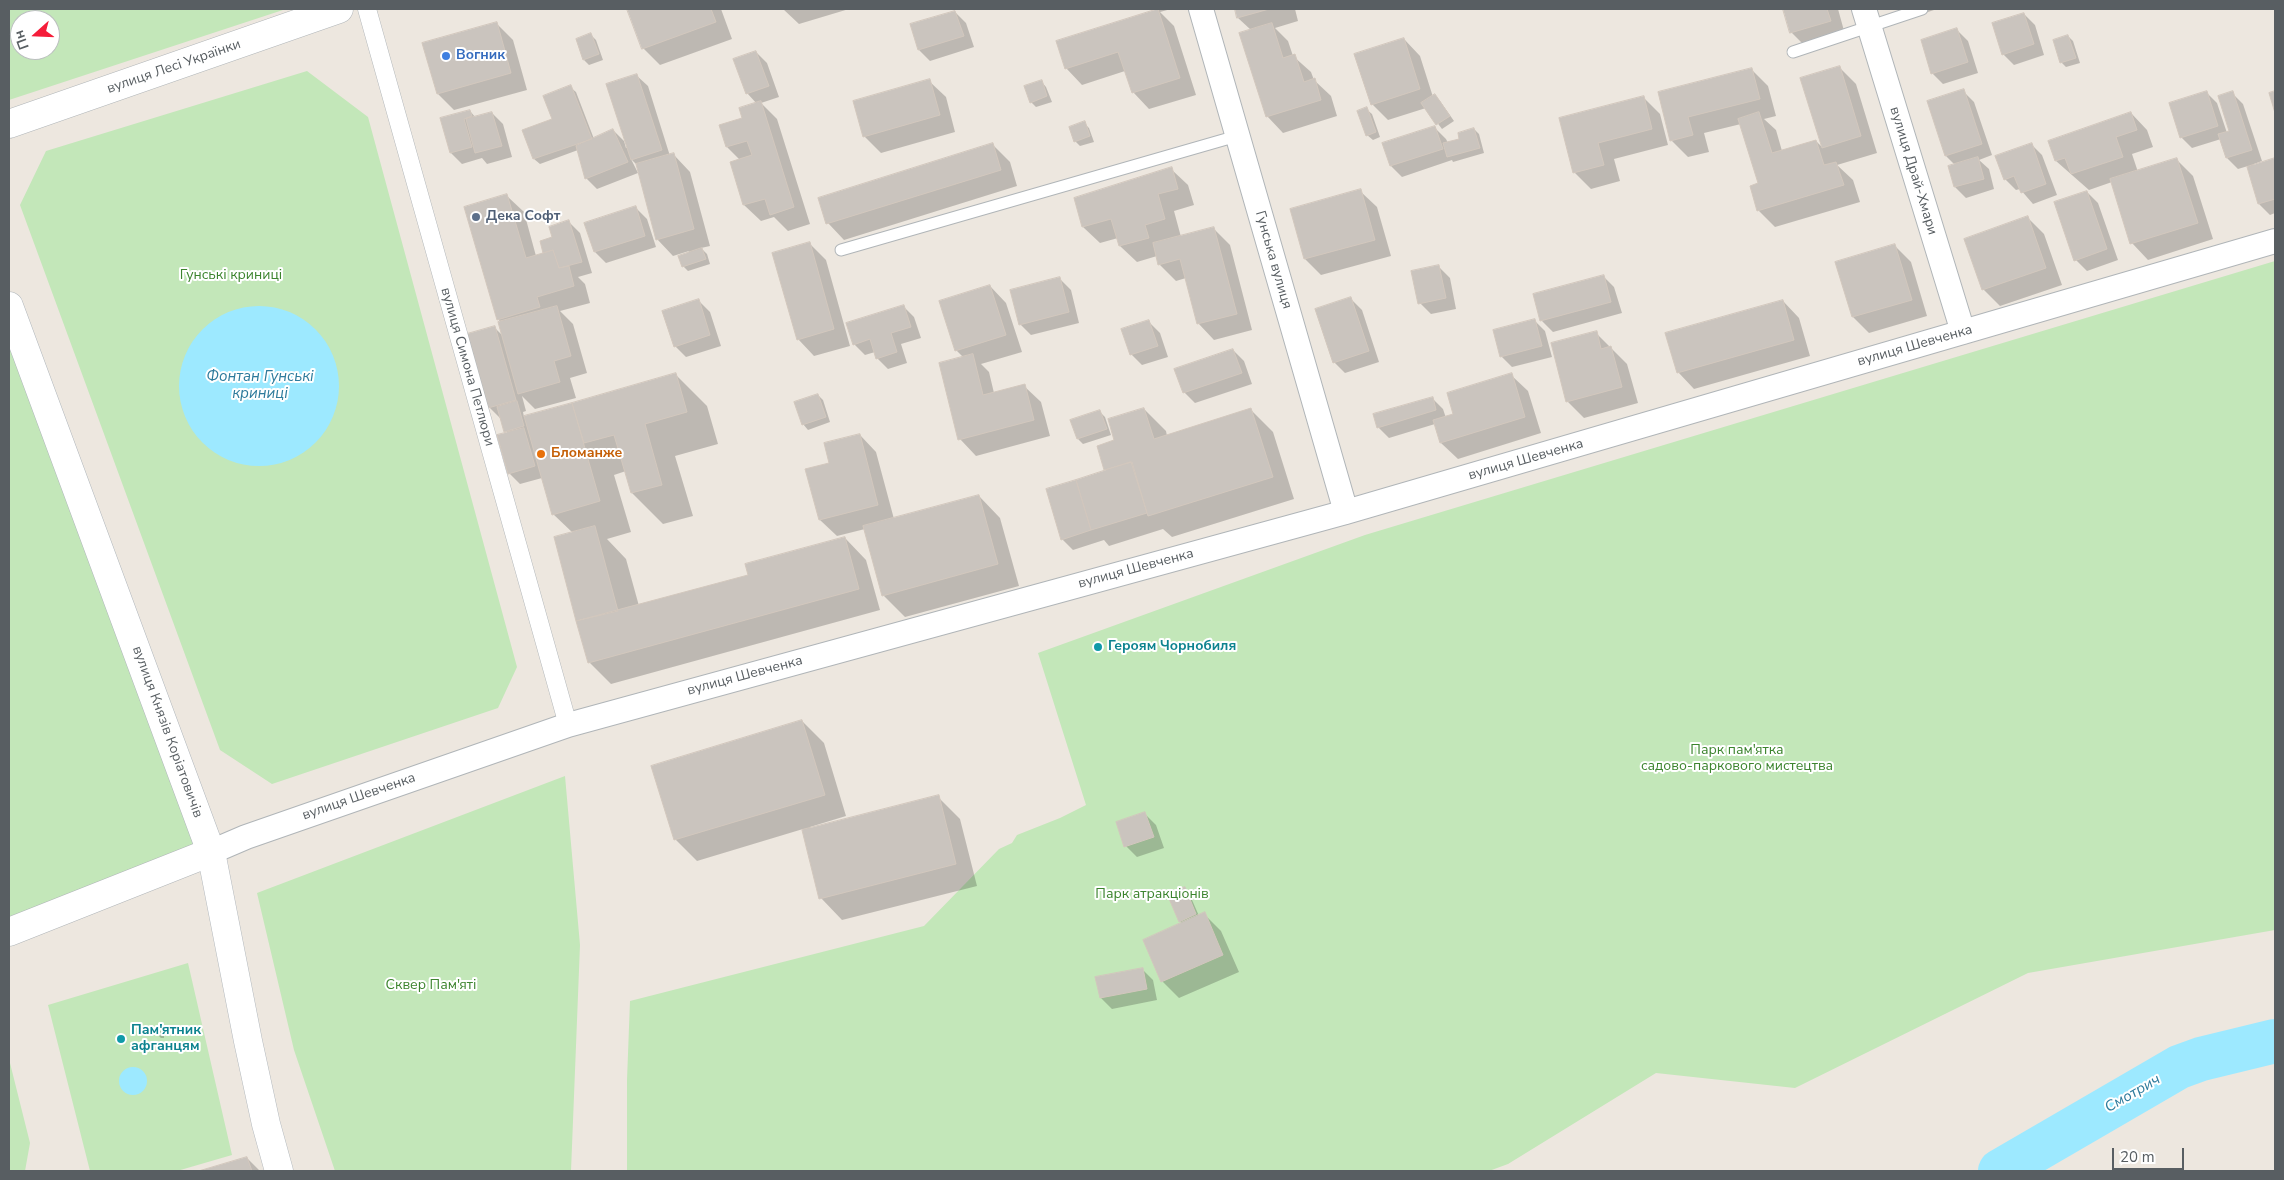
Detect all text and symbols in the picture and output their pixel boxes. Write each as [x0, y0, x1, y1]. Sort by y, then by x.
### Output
north arrow [10, 10, 60, 60]
text: Пн [9, 28, 34, 52]
street label: вулиця Лесі Українки [105, 36, 243, 98]
place label: Вогник [456, 48, 505, 64]
marker: Вогник [440, 50, 452, 62]
street label: вулиця Драй-Хмари [1886, 105, 1940, 237]
place label: Дека Софт [486, 209, 560, 225]
street label: Гунська вулиця [1251, 209, 1295, 311]
marker: Дека Софт [470, 211, 482, 223]
park label: Гунські криниці [180, 268, 282, 284]
street label: вулиця Симона Петлюри [436, 286, 498, 448]
street label: вулиця Шевченка [1856, 322, 1974, 370]
water label: Фонтан Гунські криниці [206, 368, 314, 403]
street label: вулиця Шевченка [1467, 436, 1585, 484]
place label: Бломанже [551, 446, 622, 462]
marker: Бломанже [535, 448, 547, 460]
street label: вулиця Шевченка [1076, 546, 1196, 592]
place label: Героям Чорнобиля [1108, 639, 1236, 655]
marker: Героям Чорнобиля [1092, 641, 1104, 653]
street label: вулиця Князів Коріатовичів [128, 644, 206, 820]
street label: вулиця Шевченка [685, 653, 805, 699]
park label: Парк пам'ятка садово-паркового мистецтва [1641, 743, 1833, 776]
street label: вулиця Шевченка [300, 770, 418, 824]
park label: Парк атракціонів [1095, 887, 1209, 903]
park label: Сквер Пам'яті [386, 978, 476, 994]
place label: Пам'ятник афганцям [131, 1023, 201, 1056]
marker: Пам'ятник афганцям [115, 1033, 127, 1045]
water label: Смотрич [2102, 1071, 2164, 1117]
scale bar [2114, 1138, 2186, 1170]
text: 20 m [2120, 1147, 2155, 1167]

